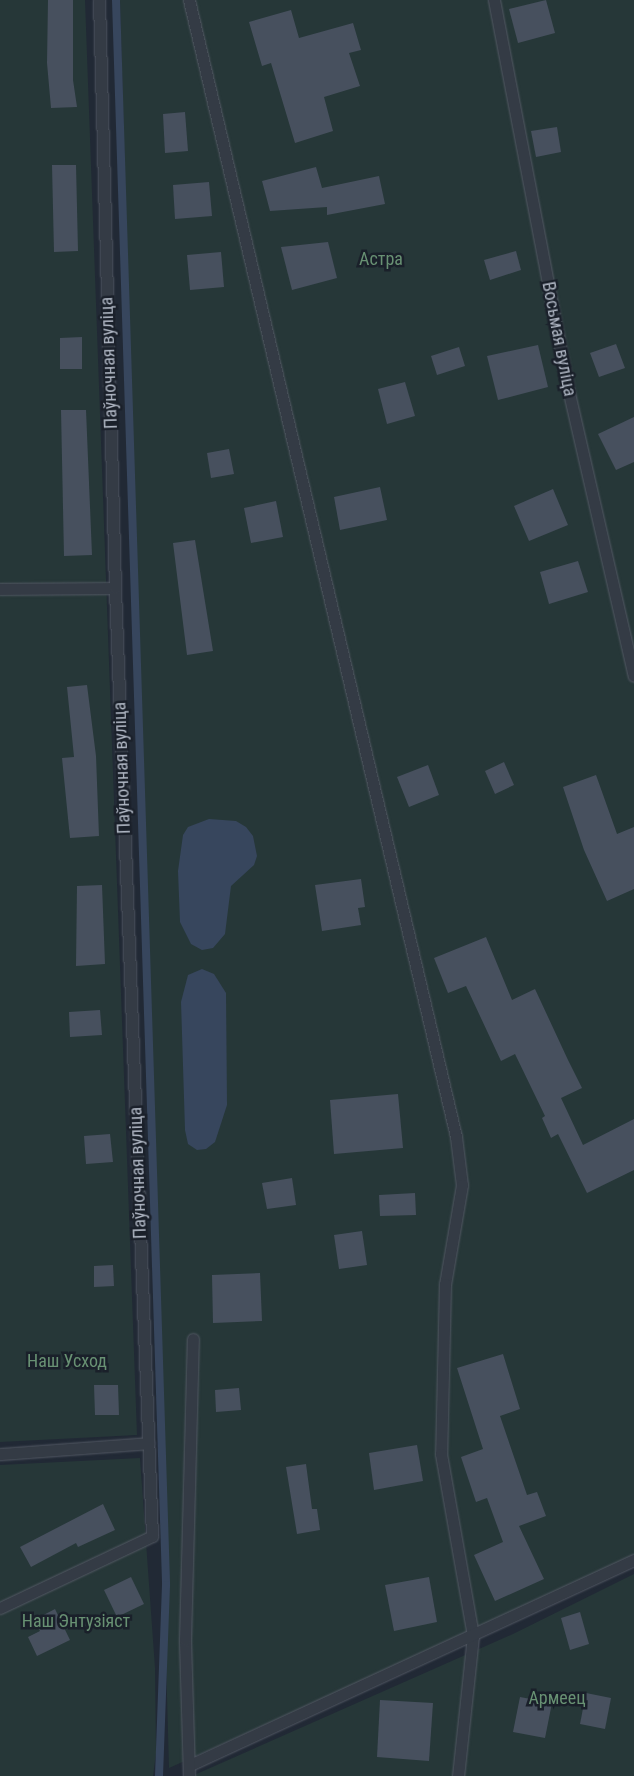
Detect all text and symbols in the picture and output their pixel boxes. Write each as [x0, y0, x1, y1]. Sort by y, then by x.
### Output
park label: Астра [359, 248, 403, 270]
street label: Восьмая вуліца [537, 280, 581, 398]
street label: Паўночная вуліца [96, 297, 122, 429]
street label: Паўночная вуліца [109, 702, 135, 834]
street label: Паўночная вуліца [125, 1107, 151, 1239]
park label: Наш Усход [27, 1350, 107, 1372]
park label: Наш Энтузіяст [22, 1610, 130, 1632]
park label: Армеец [528, 1687, 586, 1709]

